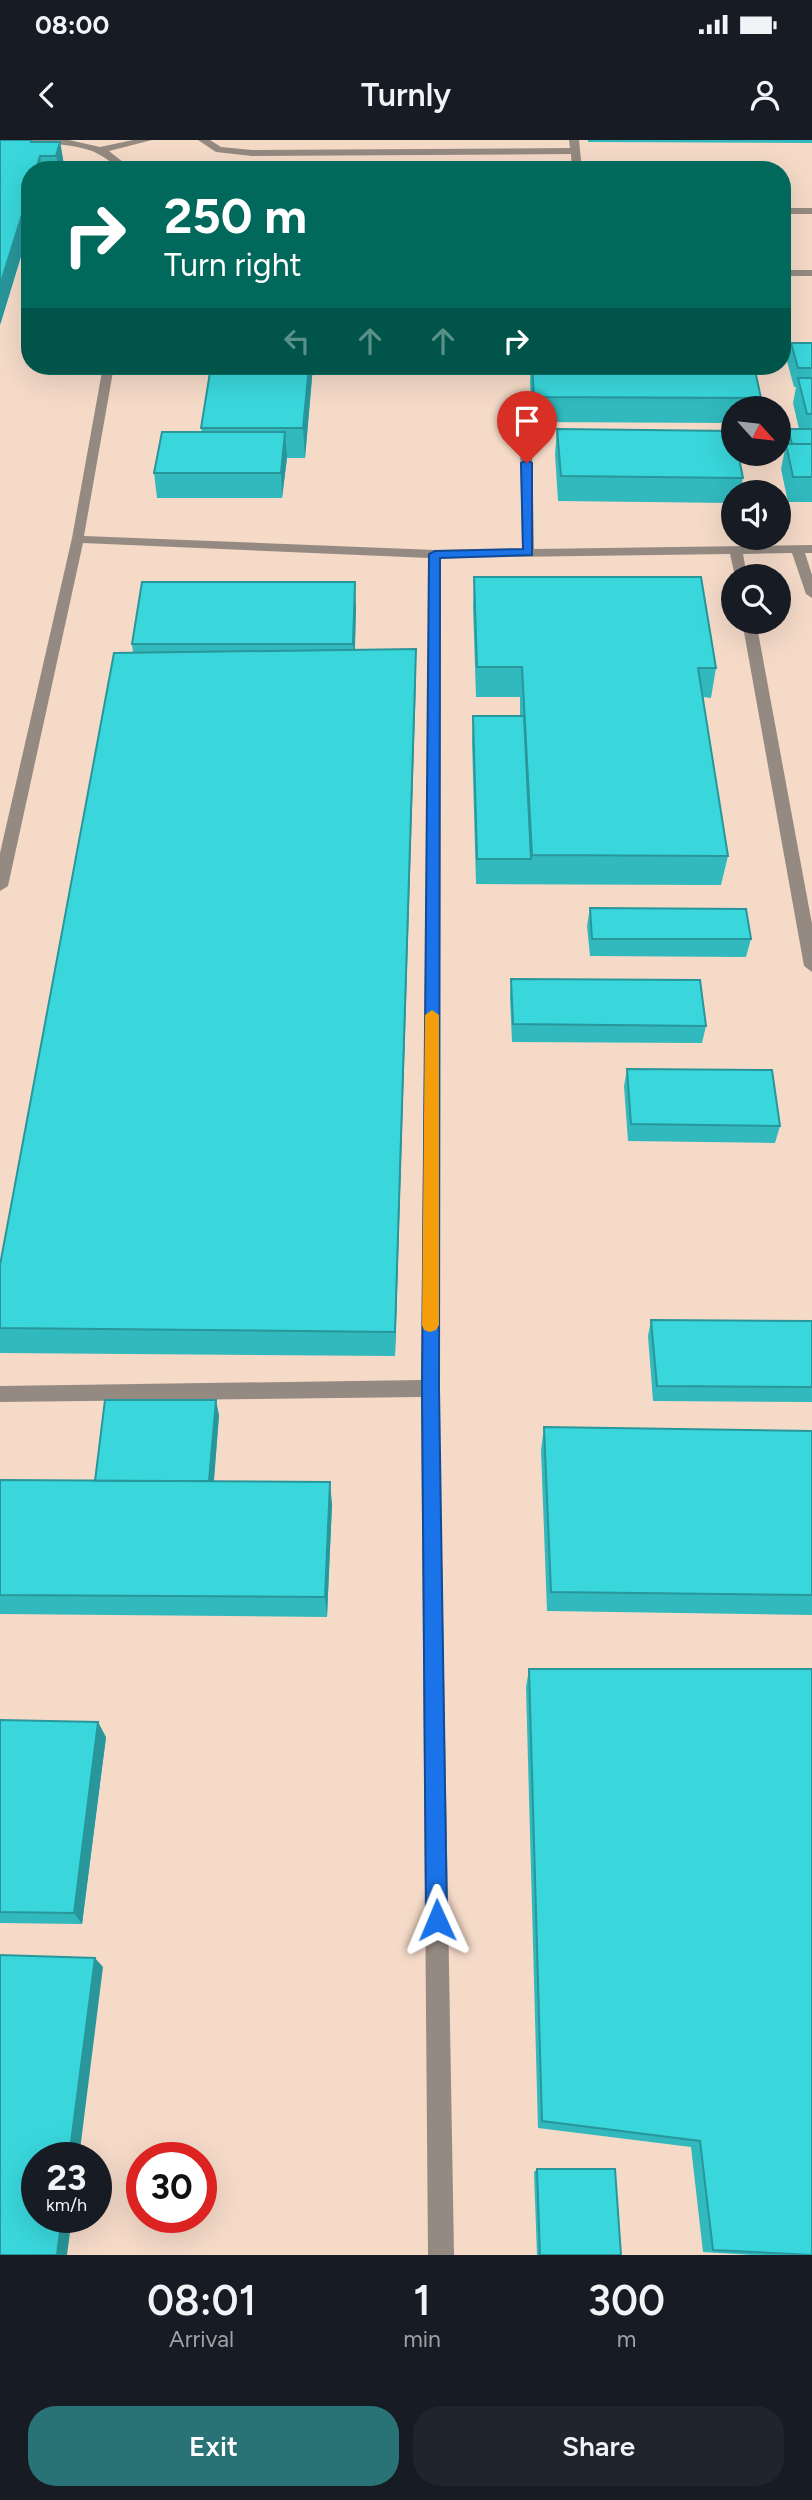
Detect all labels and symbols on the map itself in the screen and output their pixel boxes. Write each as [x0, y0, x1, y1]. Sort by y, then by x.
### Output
pin [497, 391, 557, 463]
north arrow [721, 396, 791, 466]
position arrow [400, 1883, 474, 1957]
speed limit sign: 30 [126, 2142, 217, 2233]

